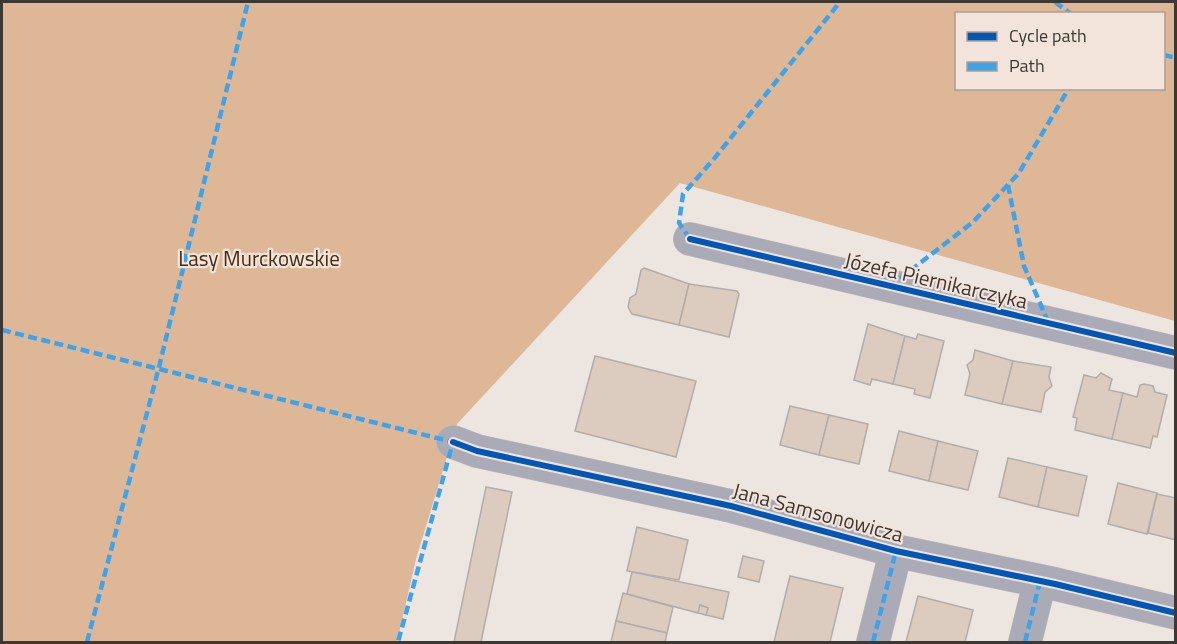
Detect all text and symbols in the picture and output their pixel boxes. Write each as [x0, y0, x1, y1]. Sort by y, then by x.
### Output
legend [955, 12, 1165, 90]
text: Cycle path [1009, 22, 1087, 49]
text: Path [1009, 52, 1045, 79]
park label: Lasy Murckowskie [178, 242, 340, 274]
street label: Józefa Piernikarczyka [842, 243, 1031, 317]
street label: Jana Samsonowicza [729, 474, 908, 550]

